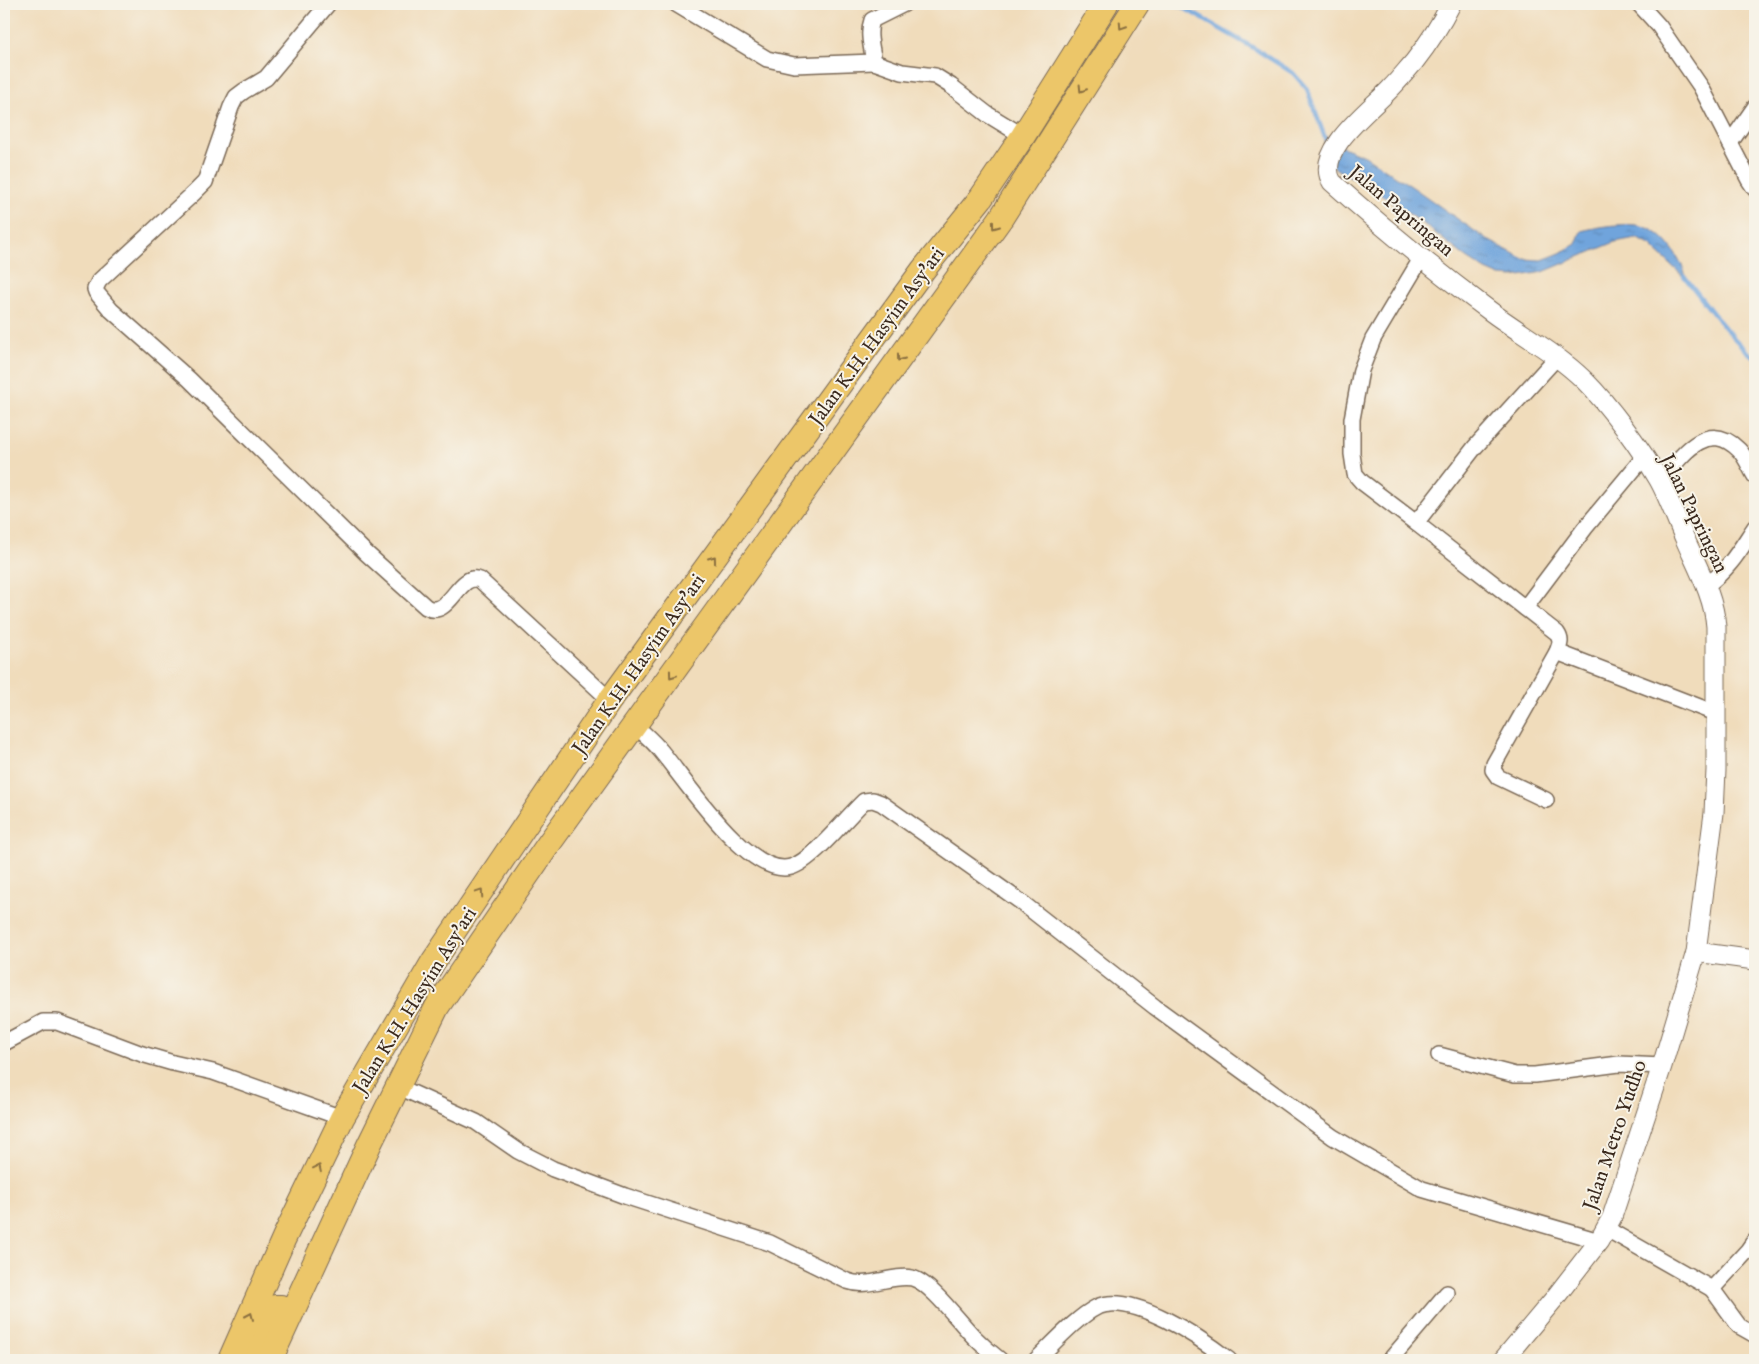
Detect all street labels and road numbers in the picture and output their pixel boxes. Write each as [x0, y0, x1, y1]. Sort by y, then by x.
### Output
street label: Jalan Papringan [1342, 159, 1459, 263]
street label: Jalan K.H. Hasyim Asy'ari [803, 243, 951, 433]
street label: Jalan Papringan [1653, 448, 1733, 578]
street label: Jalan K.H. Hasyim Asy'ari [566, 570, 711, 762]
street label: Jalan K.H. Hasyim Asy'ari [347, 903, 483, 1100]
street label: Jalan Metro Yudho [1577, 1057, 1653, 1216]

